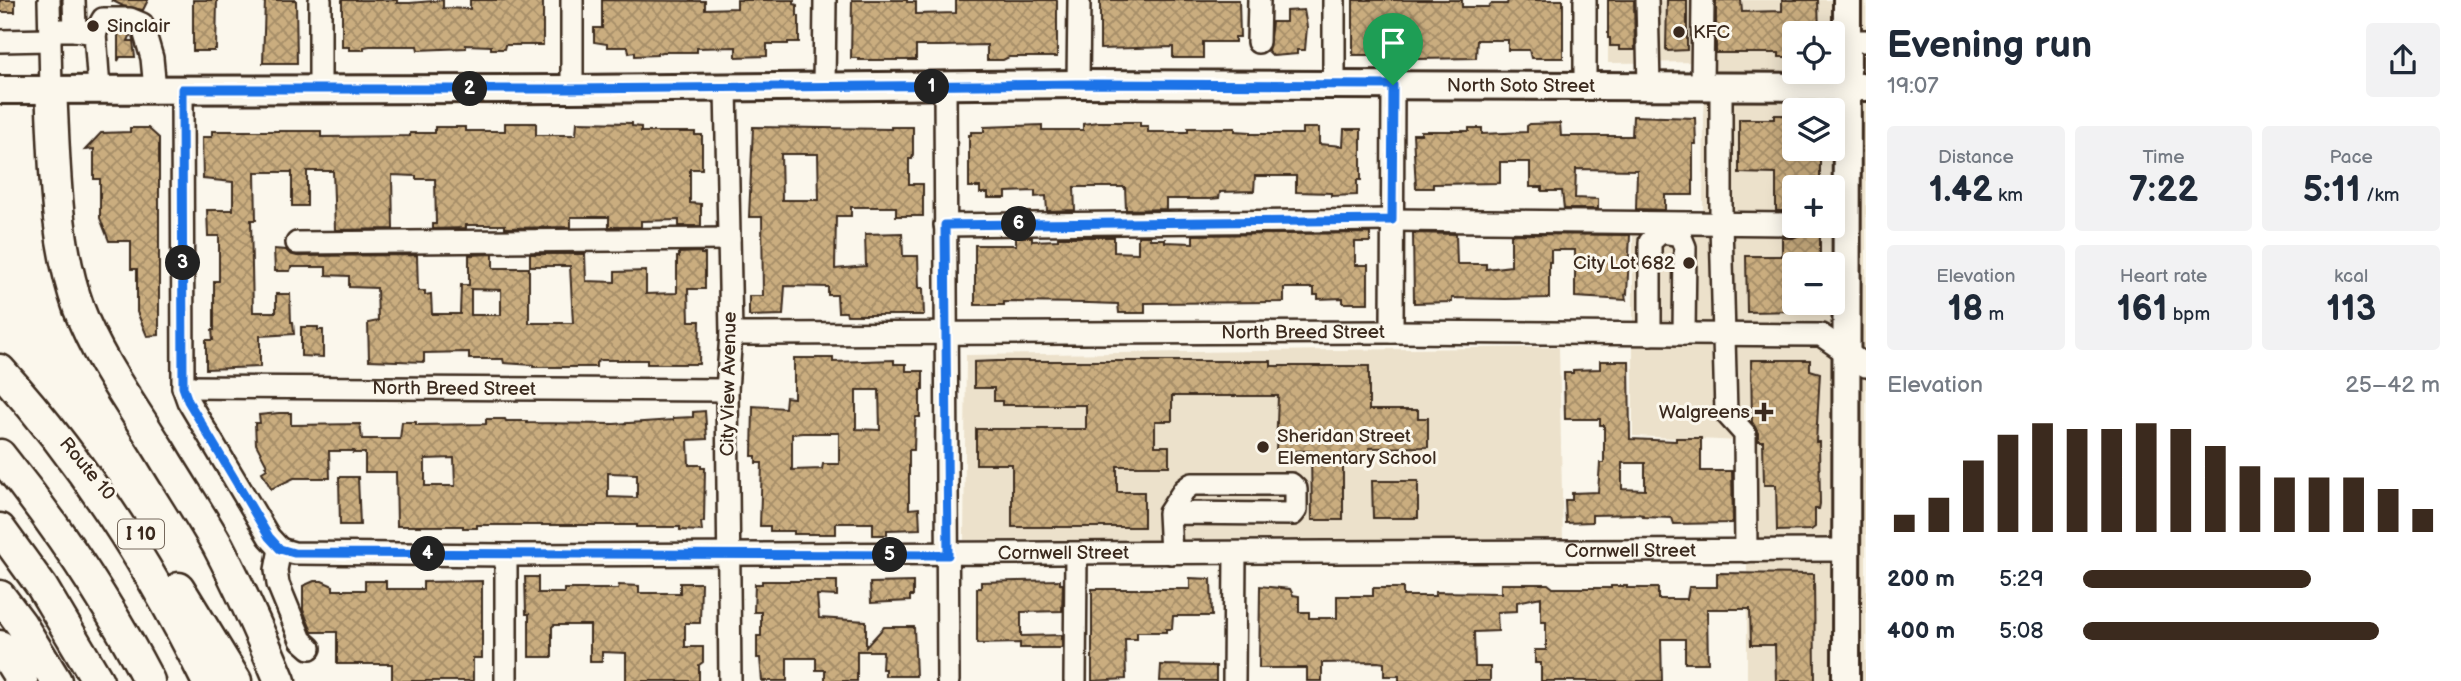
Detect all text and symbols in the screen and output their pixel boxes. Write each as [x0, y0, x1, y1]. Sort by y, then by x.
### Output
pin [1363, 13, 1423, 85]
place label: Sinclair [107, 15, 171, 38]
marker: Sinclair [85, 18, 101, 34]
place label: KFC [1693, 21, 1730, 44]
map controls [1782, 21, 1845, 315]
button: locate [1782, 21, 1845, 84]
text: Evening run [1887, 23, 2092, 68]
button: share [2366, 23, 2440, 97]
icon: arrive [1374, 24, 1412, 62]
marker: KFC [1671, 24, 1687, 40]
pin: 1 [914, 70, 950, 104]
pin: 2 [452, 72, 488, 106]
text: 19:07 [1887, 72, 1939, 100]
street label: North Soto Street [1447, 74, 1595, 97]
text: 1 [928, 75, 936, 98]
text: 2 [464, 77, 475, 100]
button: layers [1782, 98, 1845, 161]
text: Distance [1938, 146, 2014, 169]
text: Time [2142, 146, 2185, 169]
text: Pace [2330, 146, 2373, 169]
text: 1.42 [1929, 169, 1993, 212]
text: 7:22 [2129, 169, 2198, 212]
text: 5:11 [2303, 169, 2361, 212]
button: + [1782, 175, 1845, 238]
text: km [1993, 184, 2023, 207]
text: /km [2361, 184, 2400, 207]
pin: 6 [1002, 206, 1036, 242]
text: 6 [1013, 212, 1024, 235]
pin: 3 [166, 246, 200, 280]
text: 3 [177, 251, 188, 274]
place label: City Lot 682 [1573, 252, 1676, 275]
button: − [1782, 252, 1845, 315]
marker: City Lot 682 [1681, 255, 1697, 271]
text: Elevation [1936, 265, 2015, 288]
text: Heart rate [2120, 265, 2207, 288]
text: kcal [2334, 265, 2368, 288]
text: 18 [1948, 288, 1983, 331]
text: 161 [2117, 288, 2168, 331]
text: 113 [2326, 288, 2376, 331]
text: m [1983, 303, 2004, 326]
text: bpm [2168, 303, 2210, 326]
street label: City View Avenue [716, 311, 742, 457]
street label: North Breed Street [1221, 321, 1385, 344]
text: Elevation [1887, 371, 1983, 399]
text: 25–42 m [2345, 371, 2440, 399]
street label: North Breed Street [372, 377, 536, 400]
place label: Walgreens [1659, 401, 1750, 424]
marker: Walgreens [1756, 404, 1772, 420]
place label: Sheridan Street Elementary School [1277, 425, 1436, 470]
street label: Route 10 [54, 433, 120, 505]
marker: Sheridan Street Elementary School [1255, 439, 1271, 455]
road number: I 10 [118, 520, 164, 548]
pin: 4 [410, 536, 446, 572]
pin: 5 [872, 538, 908, 572]
street label: Cornwell Street [1565, 539, 1696, 563]
street label: Cornwell Street [998, 541, 1129, 565]
text: 4 [422, 542, 433, 565]
text: 5 [884, 543, 895, 566]
text: 200 m [1887, 565, 1955, 593]
text: 5:29 [1999, 565, 2044, 593]
text: 400 m [1887, 617, 1955, 645]
text: 5:08 [1999, 617, 2044, 645]

